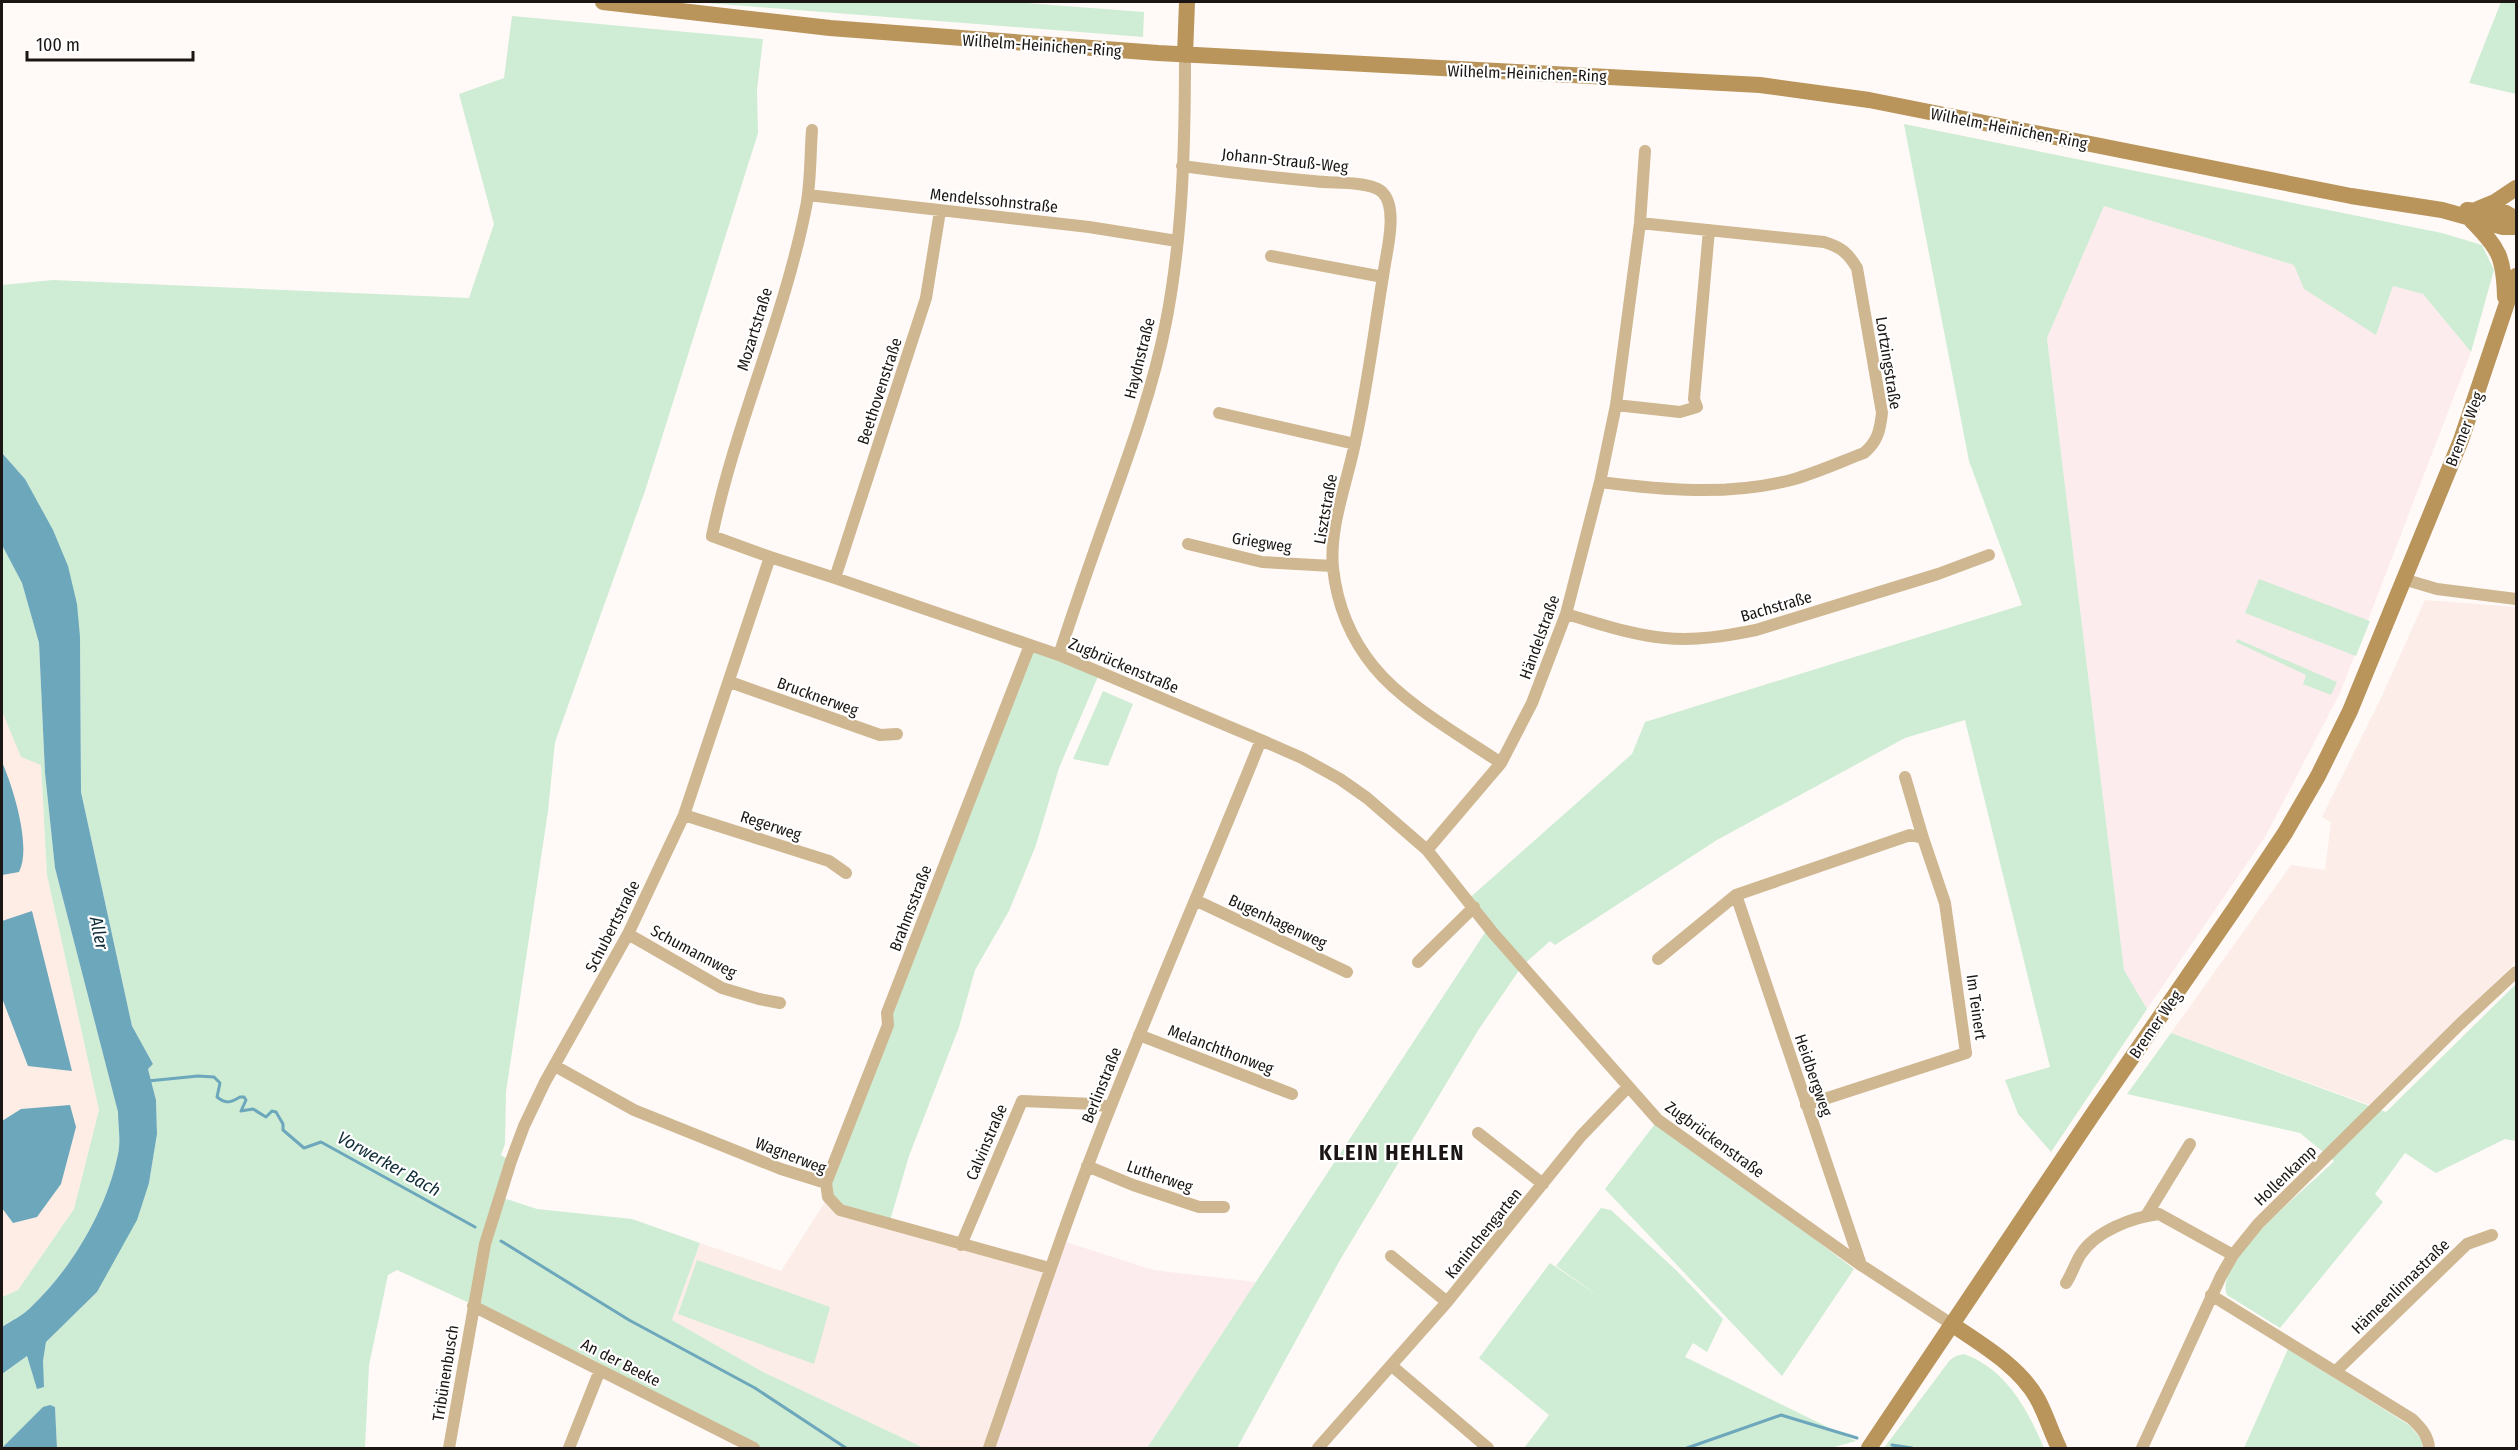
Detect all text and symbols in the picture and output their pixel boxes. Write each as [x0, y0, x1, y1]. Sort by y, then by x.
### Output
scale bar [27, 24, 194, 62]
street label: Wilhelm-Heinichen-Ring [962, 30, 1123, 61]
text: 100 m [36, 34, 80, 56]
street label: Wilhelm-Heinichen-Ring [1447, 61, 1607, 86]
street label: Wilhelm-Heinichen-Ring [1929, 104, 2089, 153]
street label: Johann-Strauß-Weg [1221, 144, 1350, 177]
street label: Mendelssohnstraße [929, 184, 1059, 217]
street label: Mozartstraße [733, 285, 776, 373]
street label: Lortzingstraße [1872, 315, 1905, 411]
street label: Haydnstraße [1120, 316, 1159, 401]
street label: Beethovenstraße [853, 335, 906, 447]
street label: Bremer Weg [2442, 389, 2488, 469]
street label: Lisztstraße [1310, 472, 1341, 546]
street label: Griegweg [1231, 528, 1294, 557]
street label: Bachstraße [1738, 587, 1814, 626]
street label: Händelstraße [1515, 592, 1563, 682]
street label: Zugbrückenstraße [1066, 634, 1182, 697]
street label: Brucknerweg [775, 673, 861, 720]
street label: Regerweg [738, 807, 804, 844]
street label: Brahmsstraße [885, 862, 936, 954]
street label: Schubertstraße [581, 877, 644, 975]
street label: Bugenhagenweg [1226, 890, 1330, 953]
water label: Aller [85, 913, 113, 952]
street label: Schumannweg [648, 921, 740, 982]
street label: Im Teinert [1963, 973, 1991, 1042]
street label: Bremer Weg [2125, 986, 2186, 1062]
street label: Melanchthonweg [1165, 1021, 1277, 1078]
street label: Heidbergweg [1791, 1032, 1837, 1119]
street label: Berlinstraße [1078, 1044, 1125, 1126]
street label: Zugbrückenstraße [1662, 1097, 1768, 1182]
street label: Calvinstraße [962, 1101, 1011, 1183]
water label: Vorwerker Bach [333, 1127, 445, 1201]
street label: Wagnerweg [753, 1133, 829, 1178]
district label: KLEIN HEHLEN [1319, 1139, 1465, 1166]
street label: Hollenkamp [2250, 1141, 2320, 1210]
street label: Lutherweg [1124, 1156, 1196, 1197]
street label: Kaninchengarten [1441, 1184, 1526, 1282]
street label: Hämeenlinnastraße [2348, 1235, 2453, 1338]
street label: Tribünenbusch [429, 1324, 462, 1423]
street label: An der Beeke [578, 1334, 664, 1391]

